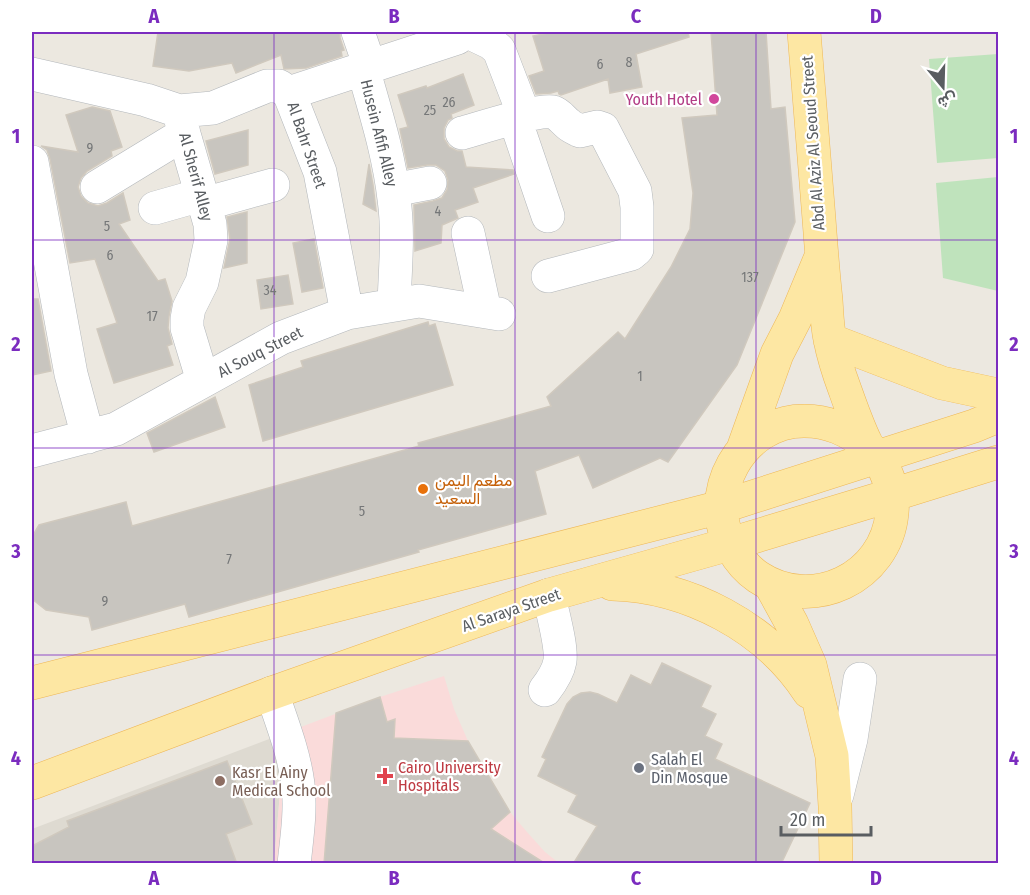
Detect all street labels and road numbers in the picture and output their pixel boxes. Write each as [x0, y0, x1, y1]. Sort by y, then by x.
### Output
street label: Abd Al Aziz Al Seoud Street [797, 54, 829, 231]
street label: Husein Afifi Alley [357, 77, 402, 189]
street label: Al Bahr Street [283, 99, 331, 191]
street label: Al Sherif Alley [175, 131, 217, 224]
street label: Al Souq Street [214, 322, 306, 382]
street label: Al Saraya Street [459, 584, 563, 636]

